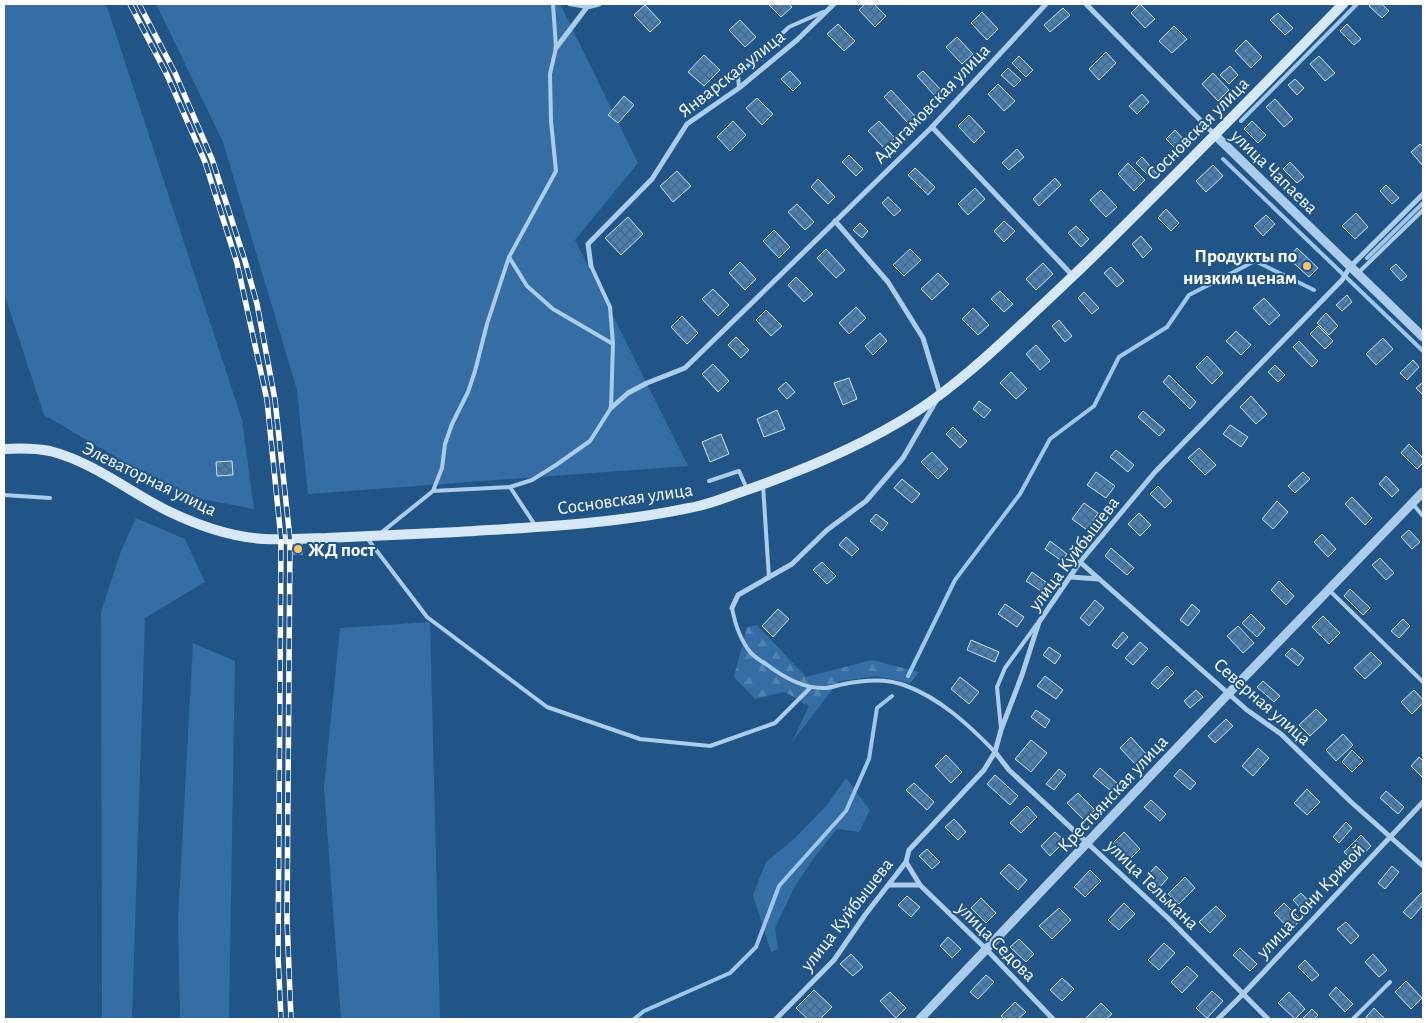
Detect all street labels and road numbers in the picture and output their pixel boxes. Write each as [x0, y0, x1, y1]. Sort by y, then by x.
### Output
street label: Январская улица [675, 27, 789, 121]
street label: Адыгамовская улица [870, 40, 994, 168]
street label: Сосновская улица [1143, 74, 1253, 184]
street label: улица Чапаева [1226, 125, 1321, 218]
street label: Элеваторная улица [79, 439, 220, 520]
street label: Сосновская улица [556, 481, 694, 518]
street label: улица Куйбышева [1025, 493, 1123, 615]
street label: Северная улица [1210, 655, 1314, 749]
street label: Крестьянская улица [1054, 732, 1172, 856]
street label: улица Тельмана [1101, 836, 1202, 934]
street label: улица Сони Кривой [1253, 840, 1369, 963]
street label: улица Куйбышева [797, 855, 897, 976]
street label: улица Седова [952, 898, 1039, 986]

